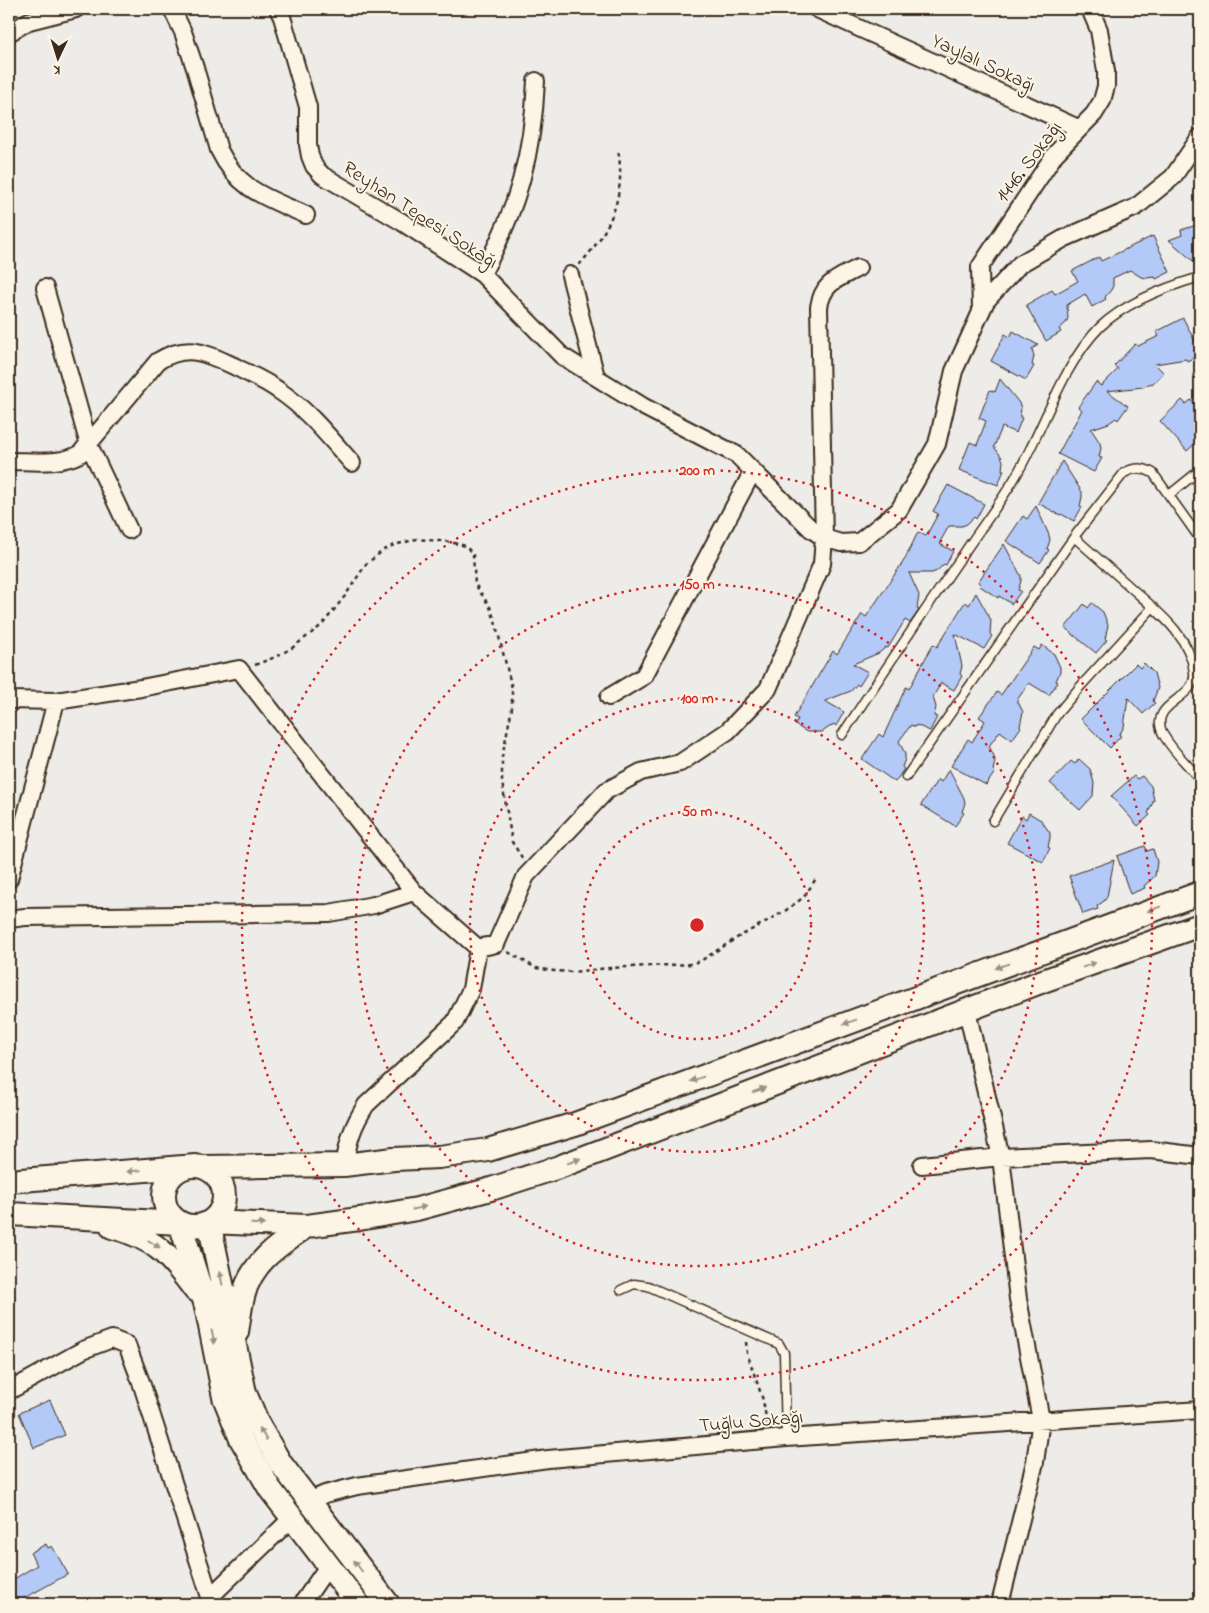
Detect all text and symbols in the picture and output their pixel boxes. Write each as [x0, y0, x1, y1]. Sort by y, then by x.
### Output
street label: Yaylalı Sokağı [926, 27, 1040, 102]
north arrow [32, 32, 82, 82]
text: K [52, 59, 61, 80]
street label: 1446. Sokağı [990, 116, 1071, 210]
street label: Reyhan Tepesi Sokağı [336, 155, 503, 278]
text: 200 m [678, 460, 715, 482]
text: 150 m [679, 574, 715, 596]
text: 100 m [680, 688, 714, 710]
text: 50 m [682, 801, 713, 823]
one-way arrow [1147, 906, 1162, 913]
centre of rings [688, 916, 706, 934]
one-way arrow [1082, 961, 1097, 968]
one-way arrow [994, 962, 1009, 970]
one-way arrow [842, 1019, 857, 1026]
one-way arrow [689, 1075, 704, 1083]
one-way arrow [752, 1086, 767, 1094]
one-way arrow [567, 1157, 582, 1165]
one-way arrow [126, 1168, 142, 1176]
one-way arrow [411, 1204, 426, 1212]
one-way arrow [250, 1220, 266, 1228]
one-way arrow [147, 1239, 160, 1249]
one-way arrow [217, 1270, 225, 1285]
one-way arrow [209, 1330, 217, 1345]
street label: Tuğlu Sokağı [698, 1403, 805, 1442]
one-way arrow [259, 1427, 268, 1441]
one-way arrow [353, 1559, 363, 1573]

